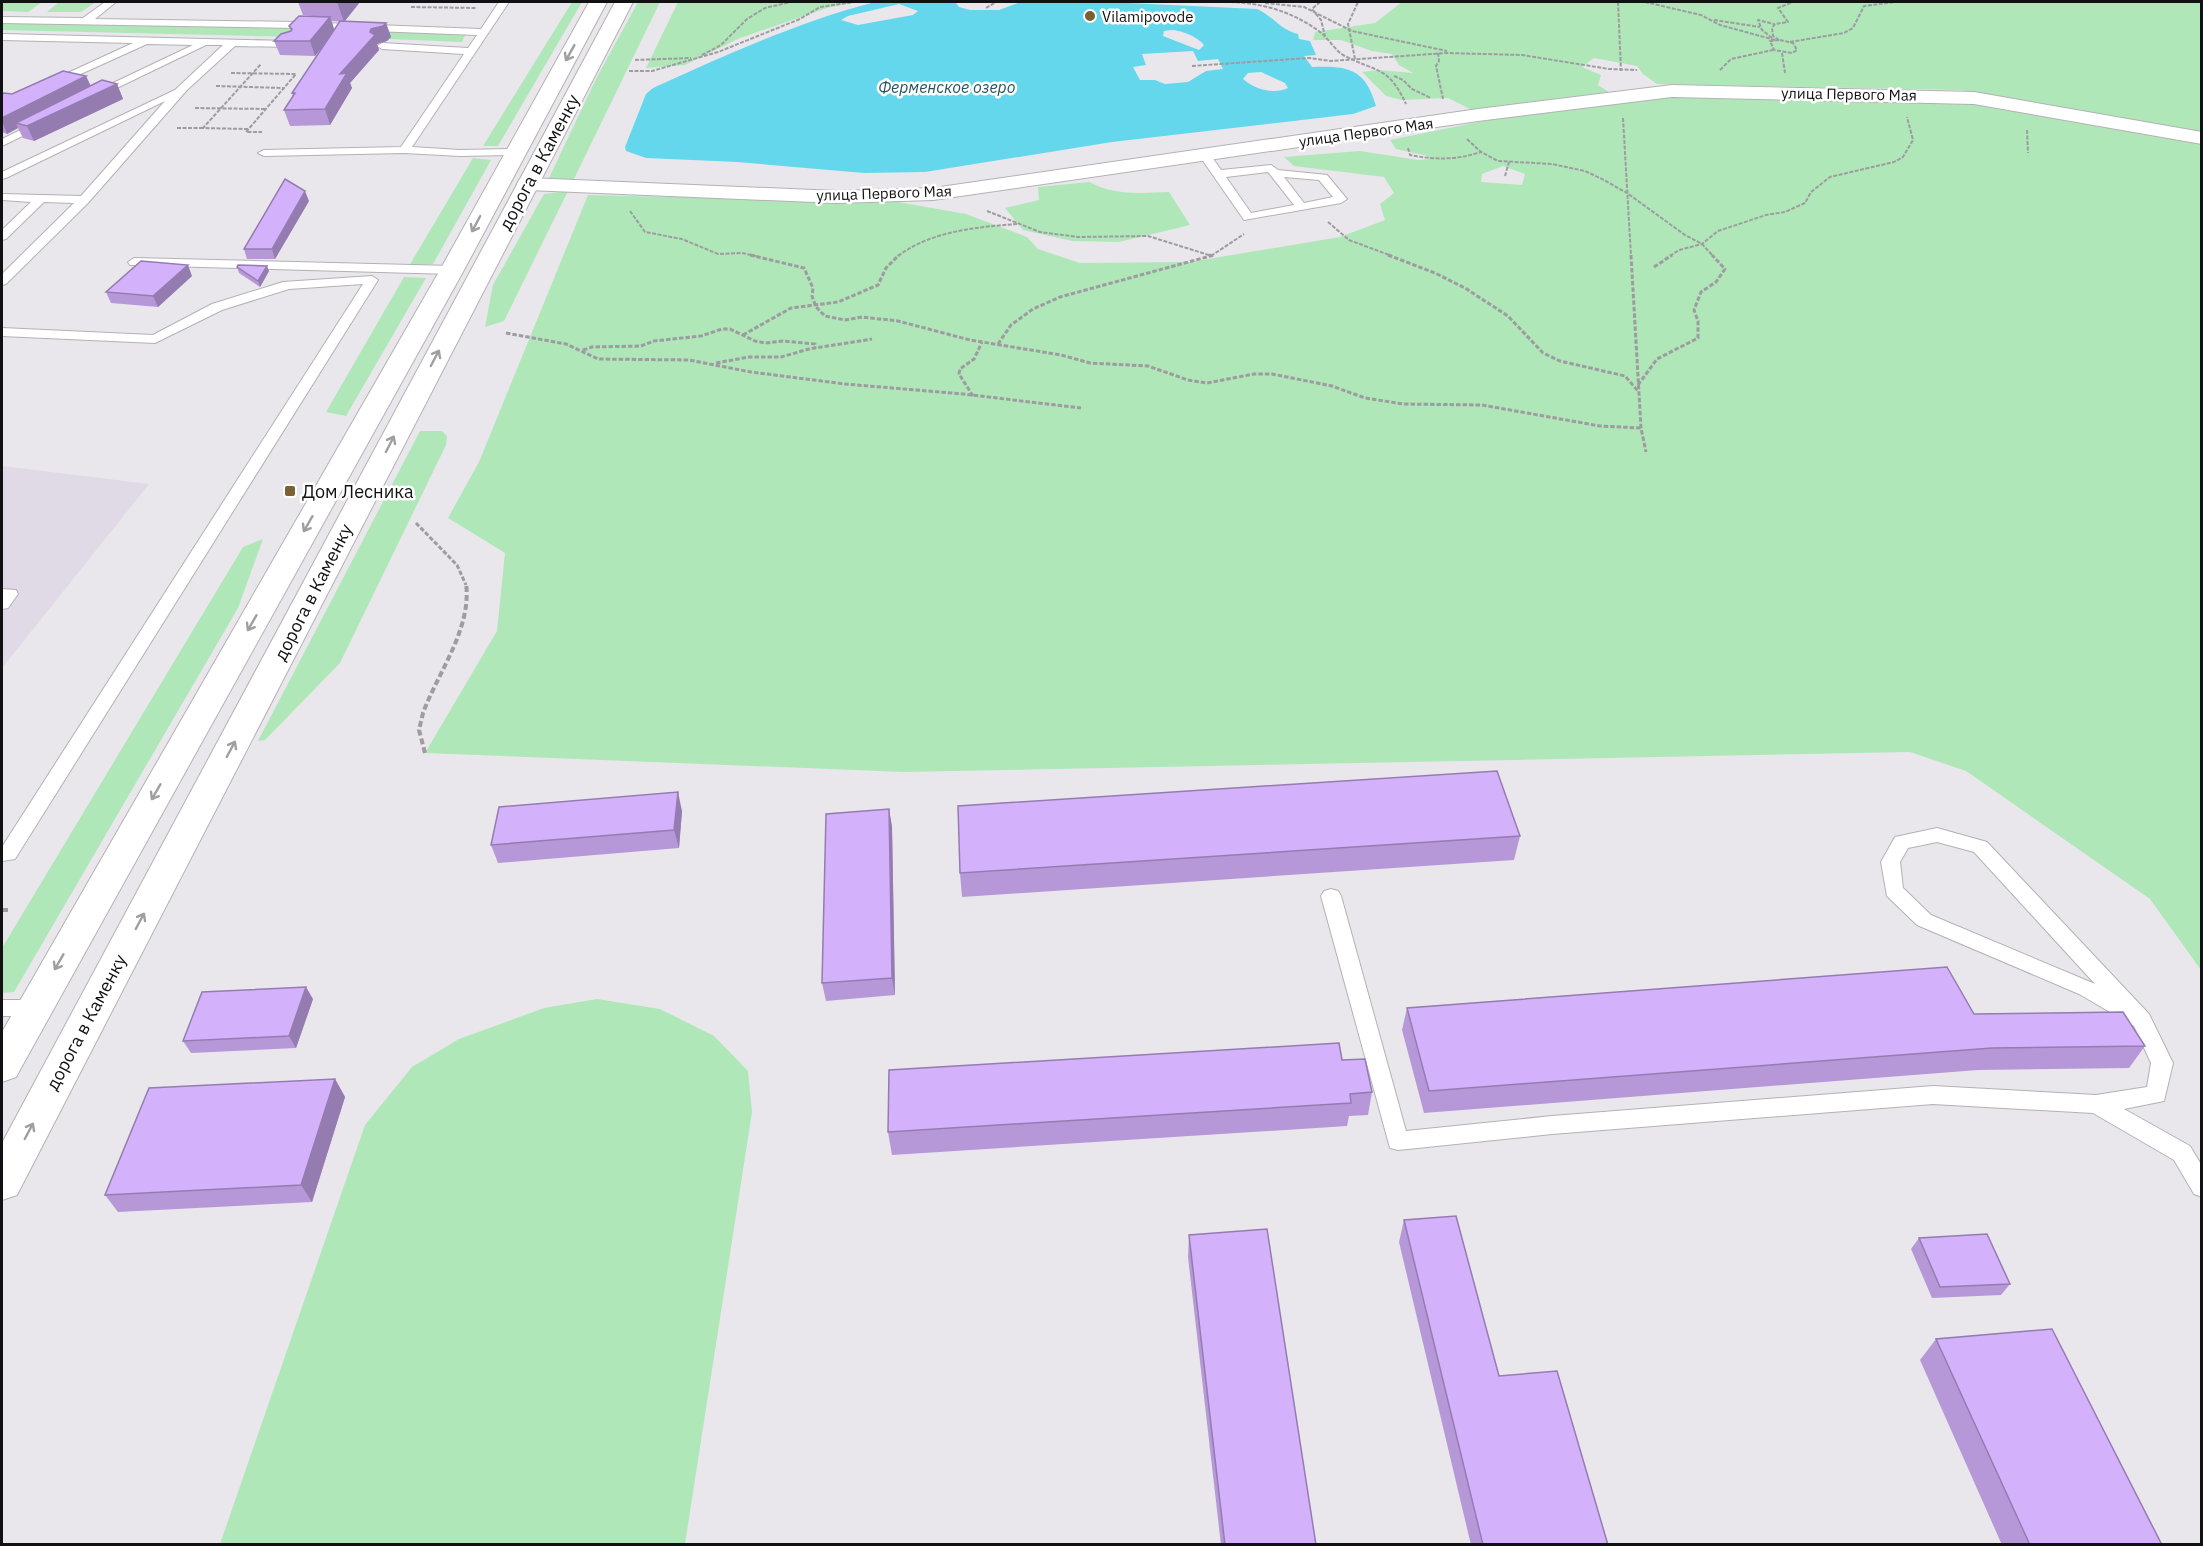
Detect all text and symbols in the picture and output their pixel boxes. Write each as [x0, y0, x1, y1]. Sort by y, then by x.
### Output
place label: Vilamipovode [1102, 7, 1193, 26]
marker: Vilamipovode [1083, 9, 1097, 23]
one-way arrow [564, 43, 575, 61]
water label: Ферменское озеро [878, 77, 1016, 97]
street label: улица Первого Мая [1781, 83, 1917, 105]
street label: дорога в Каменку [494, 90, 584, 234]
street label: улица Первого Мая [1298, 113, 1434, 151]
street label: улица Первого Мая [816, 181, 952, 205]
one-way arrow [470, 214, 481, 232]
one-way arrow [430, 350, 441, 368]
one-way arrow [385, 435, 396, 453]
place label: Дом Лесника [302, 480, 414, 503]
marker: Дом Лесника [283, 484, 297, 498]
one-way arrow [302, 515, 314, 532]
street label: дорога в Каменку [269, 520, 357, 664]
one-way arrow [246, 613, 257, 631]
one-way arrow [225, 741, 237, 758]
one-way arrow [150, 783, 162, 800]
one-way arrow [135, 913, 146, 931]
street label: дорога в Каменку [41, 950, 131, 1094]
one-way arrow [53, 953, 65, 970]
one-way arrow [23, 1123, 35, 1140]

